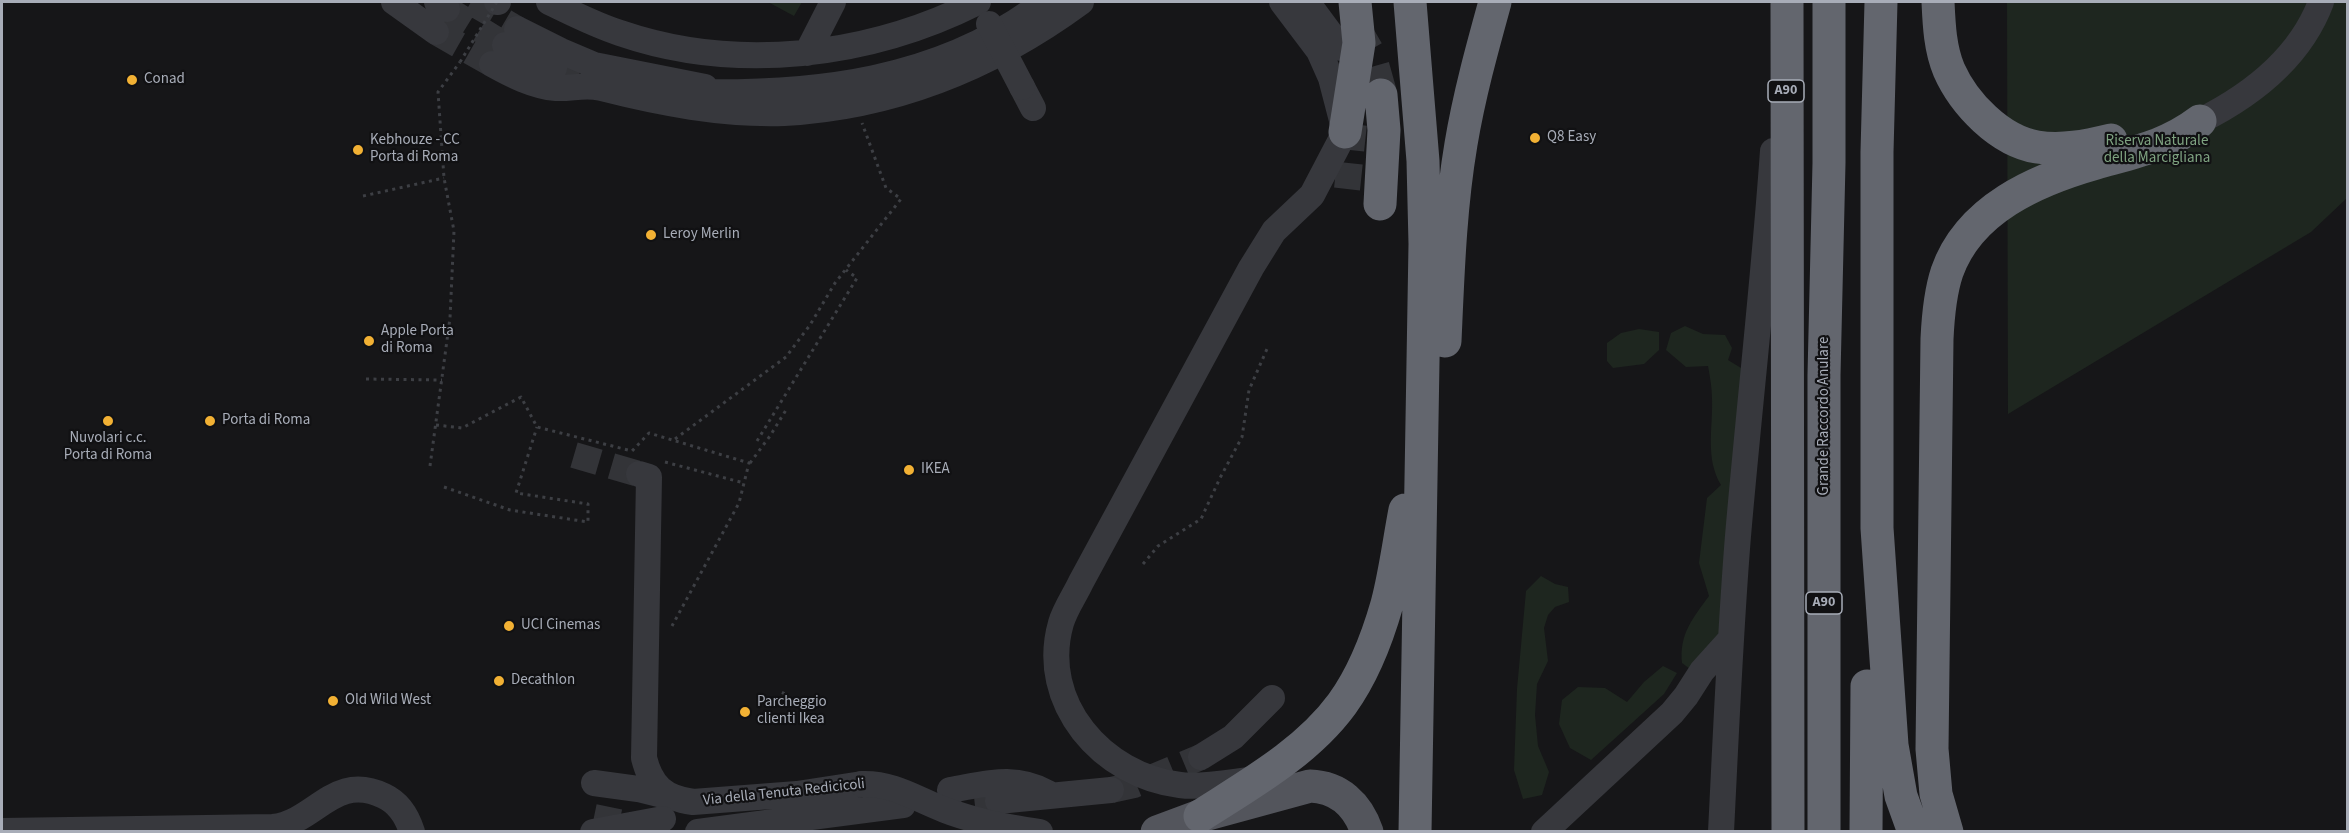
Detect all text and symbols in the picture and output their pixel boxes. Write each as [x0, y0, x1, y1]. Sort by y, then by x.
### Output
place label: Conad [144, 71, 185, 89]
marker: Conad [125, 73, 139, 87]
road number: A90 [1768, 80, 1804, 102]
place label: Q8 Easy [1547, 129, 1596, 147]
marker: Q8 Easy [1528, 131, 1542, 145]
place label: Kebhouze - CC Porta di Roma [370, 132, 460, 167]
park label: Riserva Naturale della Marcigliana [2104, 133, 2210, 168]
marker: Kebhouze - CC Porta di Roma [351, 143, 365, 157]
place label: Leroy Merlin [663, 226, 740, 244]
marker: Leroy Merlin [644, 228, 658, 242]
place label: Apple Porta di Roma [381, 323, 454, 358]
marker: Apple Porta di Roma [362, 334, 376, 348]
street label: Grande Raccordo Anulare [1816, 337, 1834, 495]
place label: Porta di Roma [222, 412, 310, 430]
marker: Nuvolari c.c. Porta di Roma [101, 414, 115, 428]
marker: Porta di Roma [203, 414, 217, 428]
place label: Nuvolari c.c. Porta di Roma [64, 430, 152, 465]
place label: IKEA [921, 461, 950, 479]
marker: IKEA [902, 463, 916, 477]
road number: A90 [1806, 592, 1842, 614]
place label: UCI Cinemas [521, 617, 600, 635]
marker: UCI Cinemas [502, 619, 516, 633]
place label: Decathlon [511, 672, 575, 690]
marker: Decathlon [492, 674, 506, 688]
place label: Old Wild West [345, 692, 431, 710]
marker: Old Wild West [326, 694, 340, 708]
place label: Parcheggio clienti Ikea [757, 694, 827, 729]
marker: Parcheggio clienti Ikea [738, 705, 752, 719]
street label: Via della Tenuta Redicicoli [702, 776, 866, 810]

